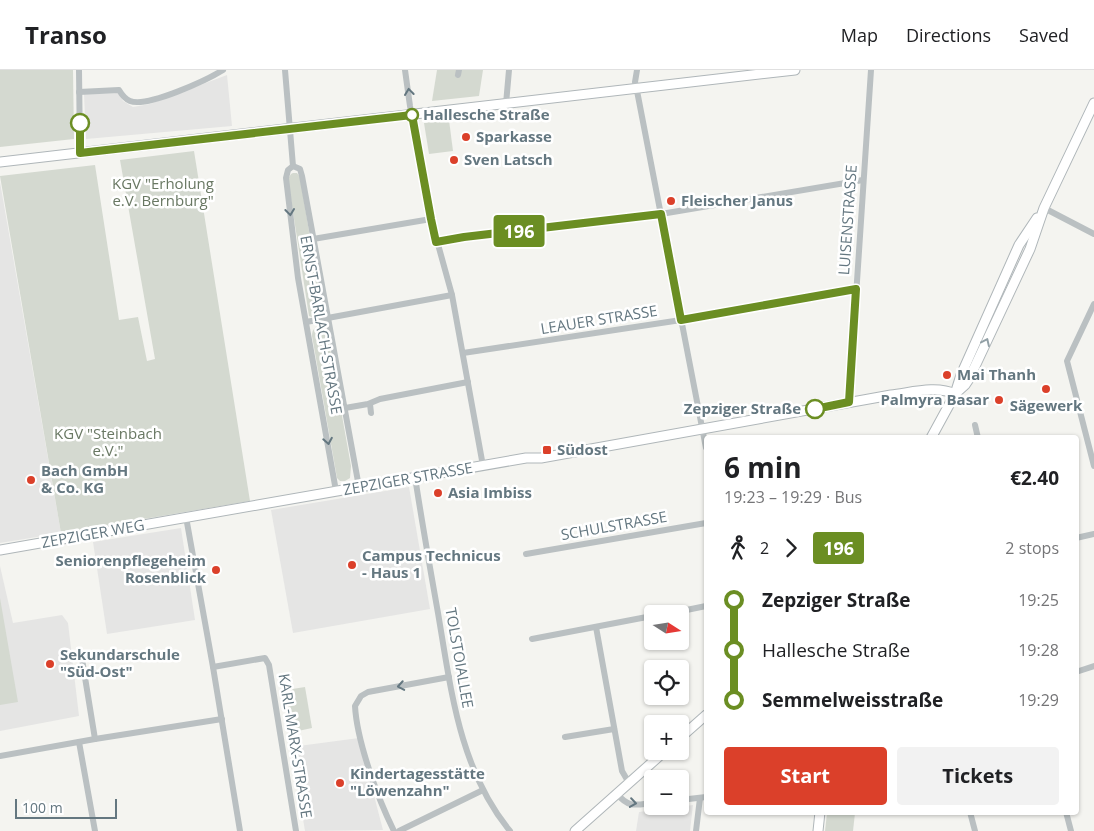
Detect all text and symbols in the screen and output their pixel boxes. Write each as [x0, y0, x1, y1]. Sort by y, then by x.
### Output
text: Transo [25, 18, 107, 51]
text: Map [841, 23, 878, 47]
text: Directions [906, 23, 991, 47]
text: Saved [1019, 23, 1069, 47]
one-way arrow [404, 88, 415, 96]
place label: Hallesche Straße [423, 104, 550, 124]
marker: Hallesche Straße [405, 108, 419, 122]
unlabelled marker [70, 113, 90, 133]
place label: Sparkasse [476, 126, 552, 146]
marker: Sparkasse [460, 131, 472, 143]
place label: Sven Latsch [464, 149, 552, 169]
marker: Sven Latsch [448, 154, 460, 166]
street label: LUISENSTRASSE [833, 164, 861, 276]
park label: KGV "Erholung e.V. Bernburg" [112, 173, 214, 210]
place label: Fleischer Janus [681, 190, 793, 210]
marker: Fleischer Janus [665, 195, 677, 207]
one-way arrow [284, 208, 295, 216]
line badge: 196 [490, 215, 548, 247]
text: 196 [504, 219, 534, 243]
street label: ERNST-BARLACH-STRASSE [296, 234, 348, 416]
street label: LEAUER STRASSE [539, 300, 659, 338]
one-way arrow [980, 338, 990, 347]
place label: Mai Thanh [957, 364, 1036, 384]
marker: Mai Thanh [941, 369, 953, 381]
marker: Sägewerk [1040, 383, 1052, 395]
place label: Palmyra Basar [880, 389, 989, 409]
marker: Palmyra Basar [993, 394, 1005, 406]
place label: Sägewerk [1010, 395, 1083, 415]
place label: Zepziger Straße [684, 398, 801, 418]
marker: Zepziger Straße [805, 399, 825, 419]
park label: KGV "Steinbach e.V." [54, 423, 162, 460]
one-way arrow [322, 437, 332, 446]
place label: Südost [557, 439, 608, 459]
marker: Südost [541, 444, 553, 456]
text: 6 min [724, 448, 802, 486]
street label: ZEPZIGER STRASSE [342, 457, 474, 499]
place label: Bach GmbH & Co. KG [41, 460, 128, 497]
text: €2.40 [1010, 465, 1059, 491]
marker: Bach GmbH & Co. KG [25, 474, 37, 486]
place label: Asia Imbiss [448, 482, 532, 502]
text: 19:23 – 19:29 · Bus [724, 486, 862, 508]
marker: Asia Imbiss [432, 487, 444, 499]
street label: SCHULSTRASSE [559, 506, 669, 544]
street label: ZEPZIGER WEG [40, 514, 146, 552]
icon: walk [724, 534, 752, 562]
icon: forward [777, 534, 805, 562]
text: 196 [823, 536, 854, 560]
text: 2 [760, 537, 769, 559]
text: 2 stops [1005, 537, 1059, 559]
place label: Campus Technicus - Haus 1 [362, 545, 501, 582]
place label: Seniorenpflegeheim Rosenblick [56, 550, 207, 587]
marker: Campus Technicus - Haus 1 [346, 559, 358, 571]
marker: Seniorenpflegeheim Rosenblick [210, 564, 222, 576]
text: Zepziger Straße [762, 587, 910, 613]
text: 19:25 [1018, 589, 1059, 611]
north arrow [644, 605, 689, 650]
map controls [644, 605, 689, 815]
street label: TOLSTOIALLEE [441, 606, 479, 710]
text: Hallesche Straße [762, 637, 910, 663]
text: 19:28 [1018, 639, 1059, 661]
place label: Sekundarschule "Süd-Ost" [60, 644, 180, 681]
marker: Sekundarschule "Süd-Ost" [44, 658, 56, 670]
button: locate [644, 660, 689, 705]
street label: KARL-MARX-STRASSE [275, 672, 317, 820]
one-way arrow [396, 680, 405, 690]
text: Semmelweisstraße [762, 687, 943, 713]
text: 19:29 [1018, 689, 1059, 711]
button: + [644, 715, 689, 760]
button: Start [724, 747, 887, 805]
button: Tickets [897, 747, 1059, 805]
place label: Kindertagesstätte "Löwenzahn" [350, 763, 485, 800]
button: − [644, 770, 689, 815]
marker: Kindertagesstätte "Löwenzahn" [334, 777, 346, 789]
scale bar [15, 796, 118, 819]
text: 100 m [22, 798, 63, 817]
one-way arrow [628, 798, 637, 808]

